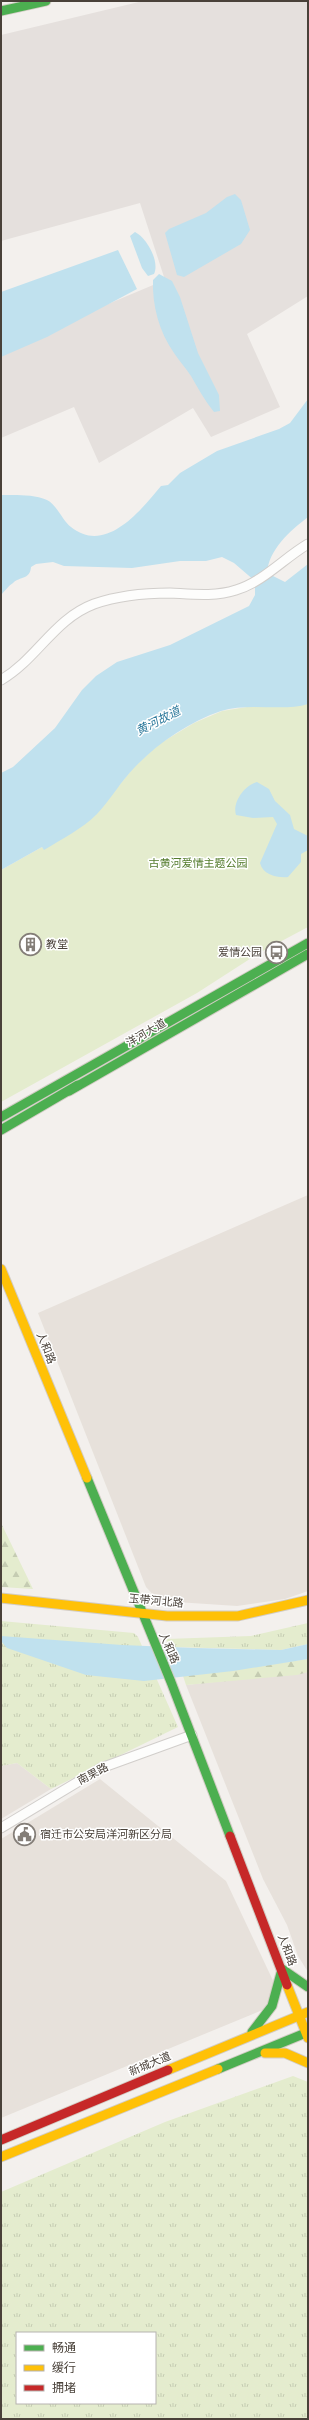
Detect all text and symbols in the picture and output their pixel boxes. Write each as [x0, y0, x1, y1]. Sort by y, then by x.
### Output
water label: 黄河故道 [133, 703, 184, 738]
park label: 古黄河爱情主题公园 [149, 857, 248, 870]
building icon: 教堂 [17, 931, 43, 957]
place label: 教堂 [46, 938, 68, 951]
bus stop icon: 爱情公园 [264, 939, 290, 965]
place label: 爱情公园 [218, 946, 262, 959]
street label: 洋河大道 [124, 1016, 168, 1050]
street label: 人和路 [34, 1330, 58, 1366]
street label: 玉带河北路 [128, 1592, 184, 1610]
street label: 人和路 [156, 1630, 182, 1666]
street label: 南果路 [75, 1761, 111, 1787]
public building icon: 宿迁市公安局洋河新区分局 [12, 1821, 38, 1847]
place label: 宿迁市公安局洋河新区分局 [40, 1828, 172, 1841]
street label: 人和路 [275, 1932, 299, 1968]
street label: 新城大道 [127, 2049, 173, 2079]
legend [16, 2332, 156, 2404]
text: 畅通 [52, 2341, 76, 2355]
text: 缓行 [52, 2361, 76, 2375]
text: 拥堵 [52, 2381, 76, 2395]

